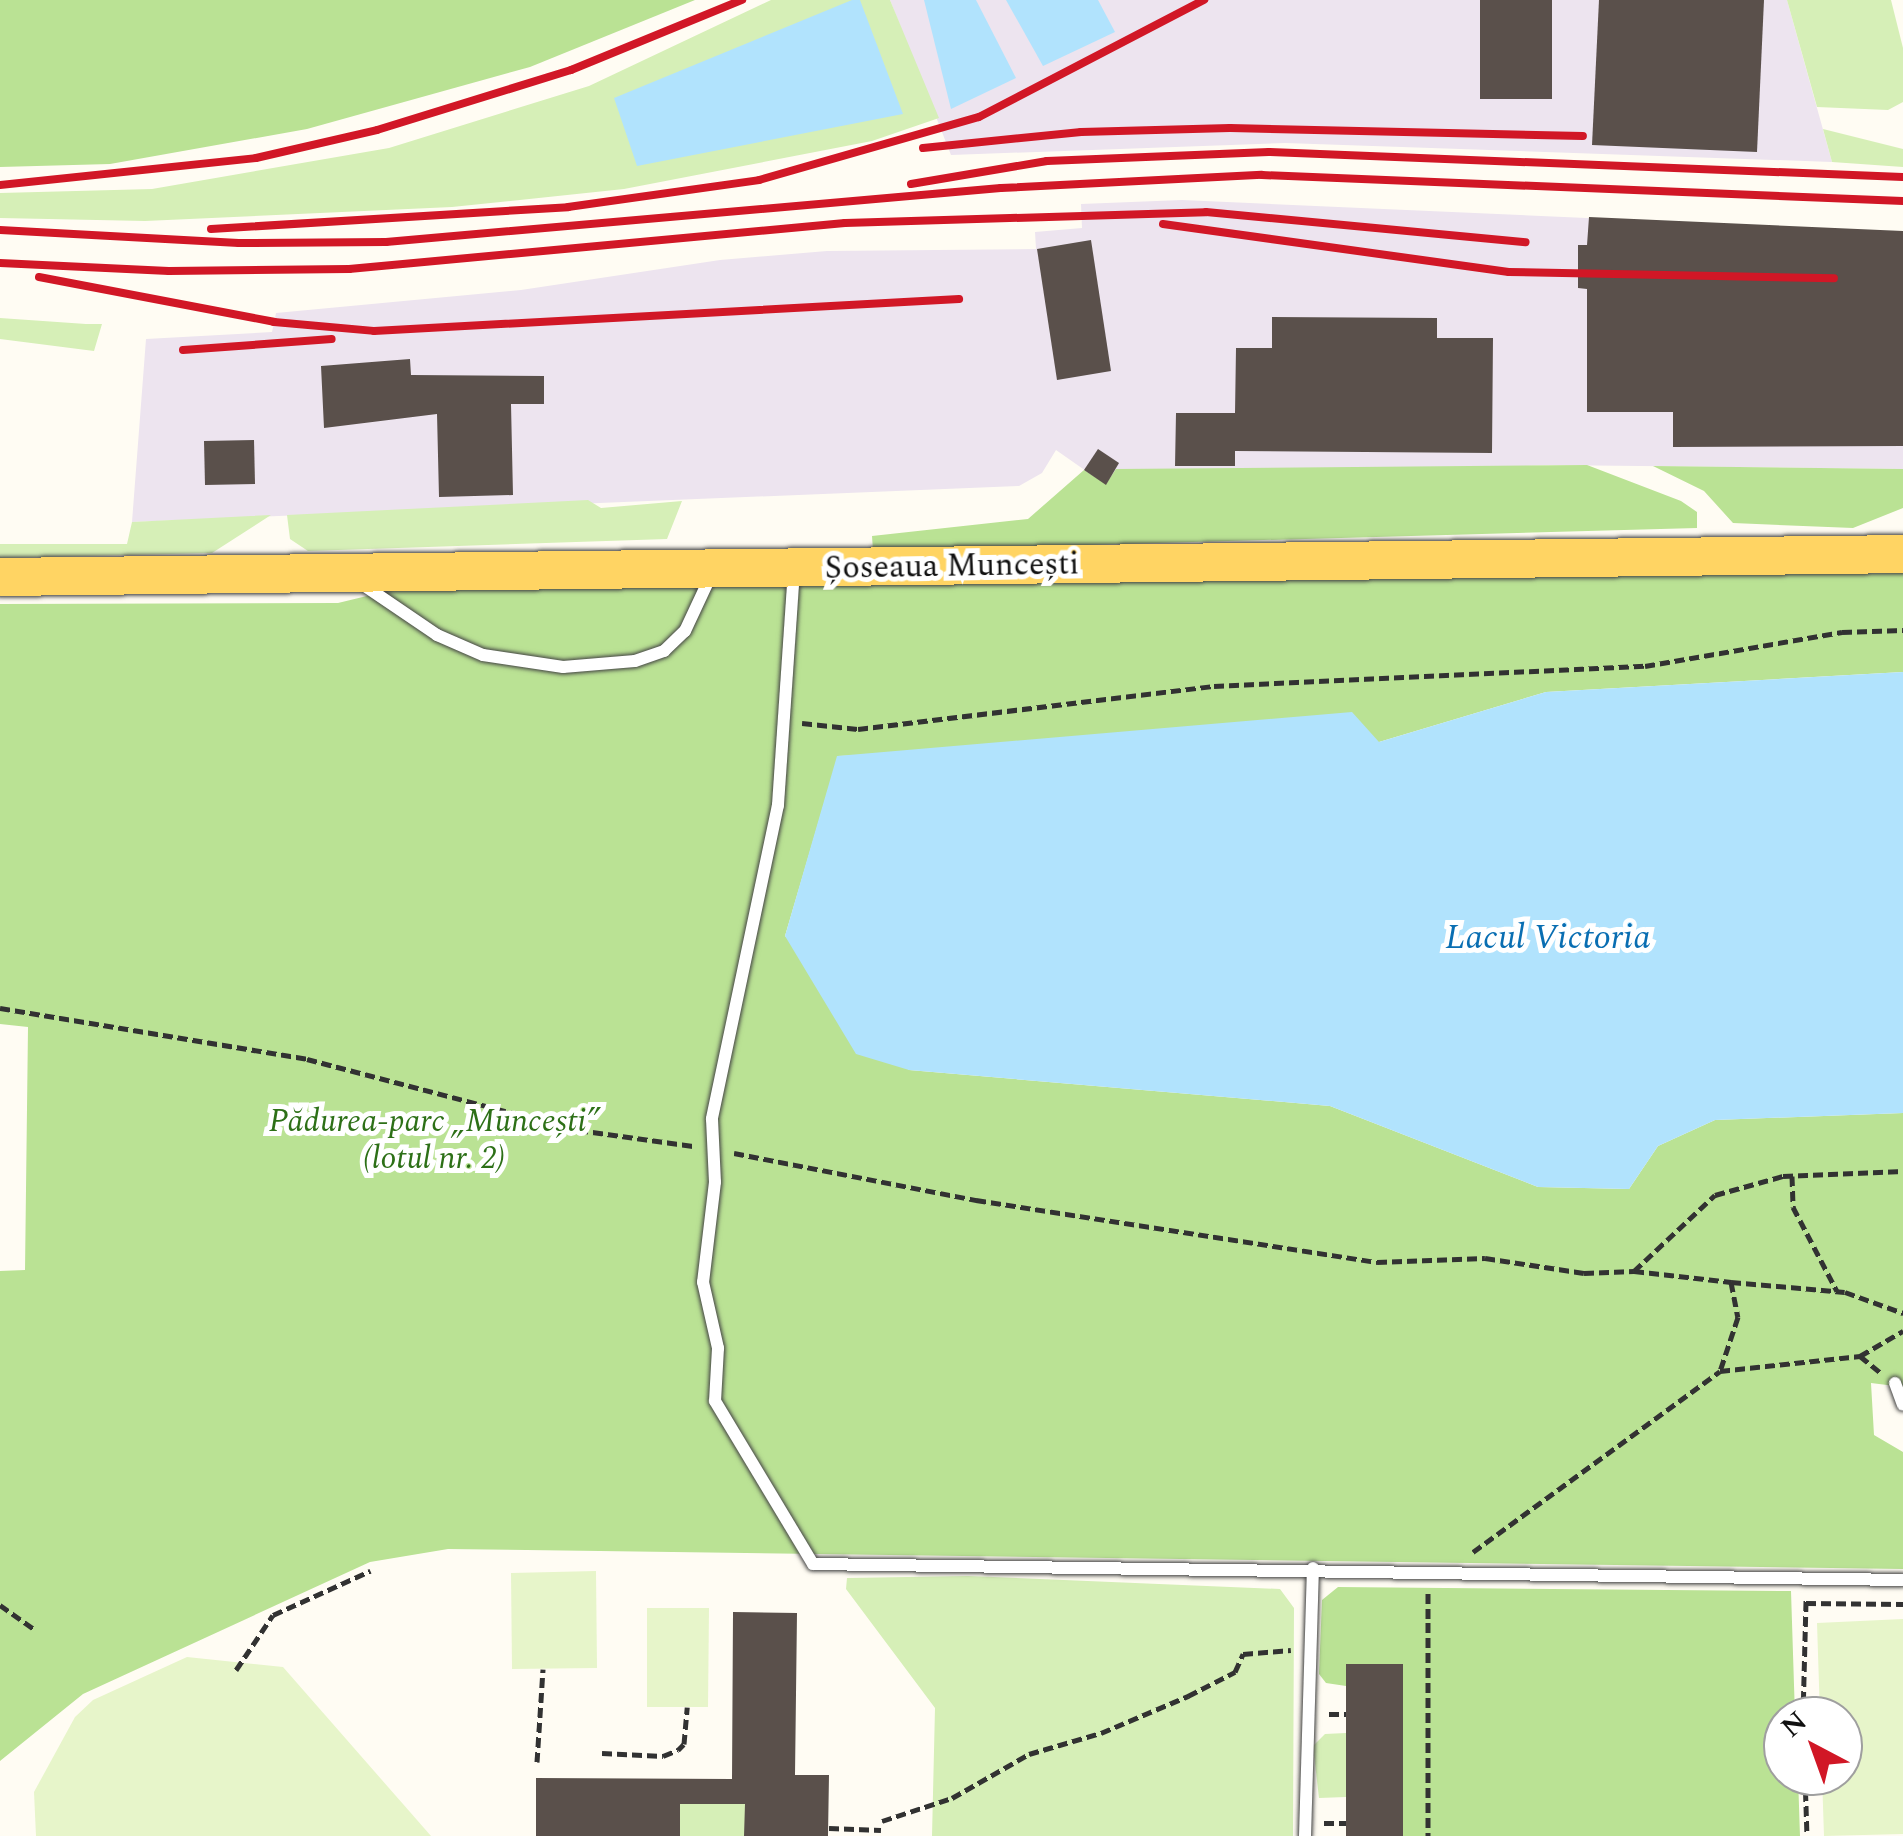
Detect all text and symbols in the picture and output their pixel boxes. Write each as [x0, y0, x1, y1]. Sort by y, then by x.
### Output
street label: Șoseaua Muncești [824, 546, 1080, 588]
water label: Lacul Victoria [1445, 917, 1651, 959]
park label: Pădurea-parc „Muncești” (lotul nr. 2) [269, 1104, 599, 1179]
north arrow [1763, 1696, 1863, 1796]
text: N [1772, 1701, 1817, 1748]

